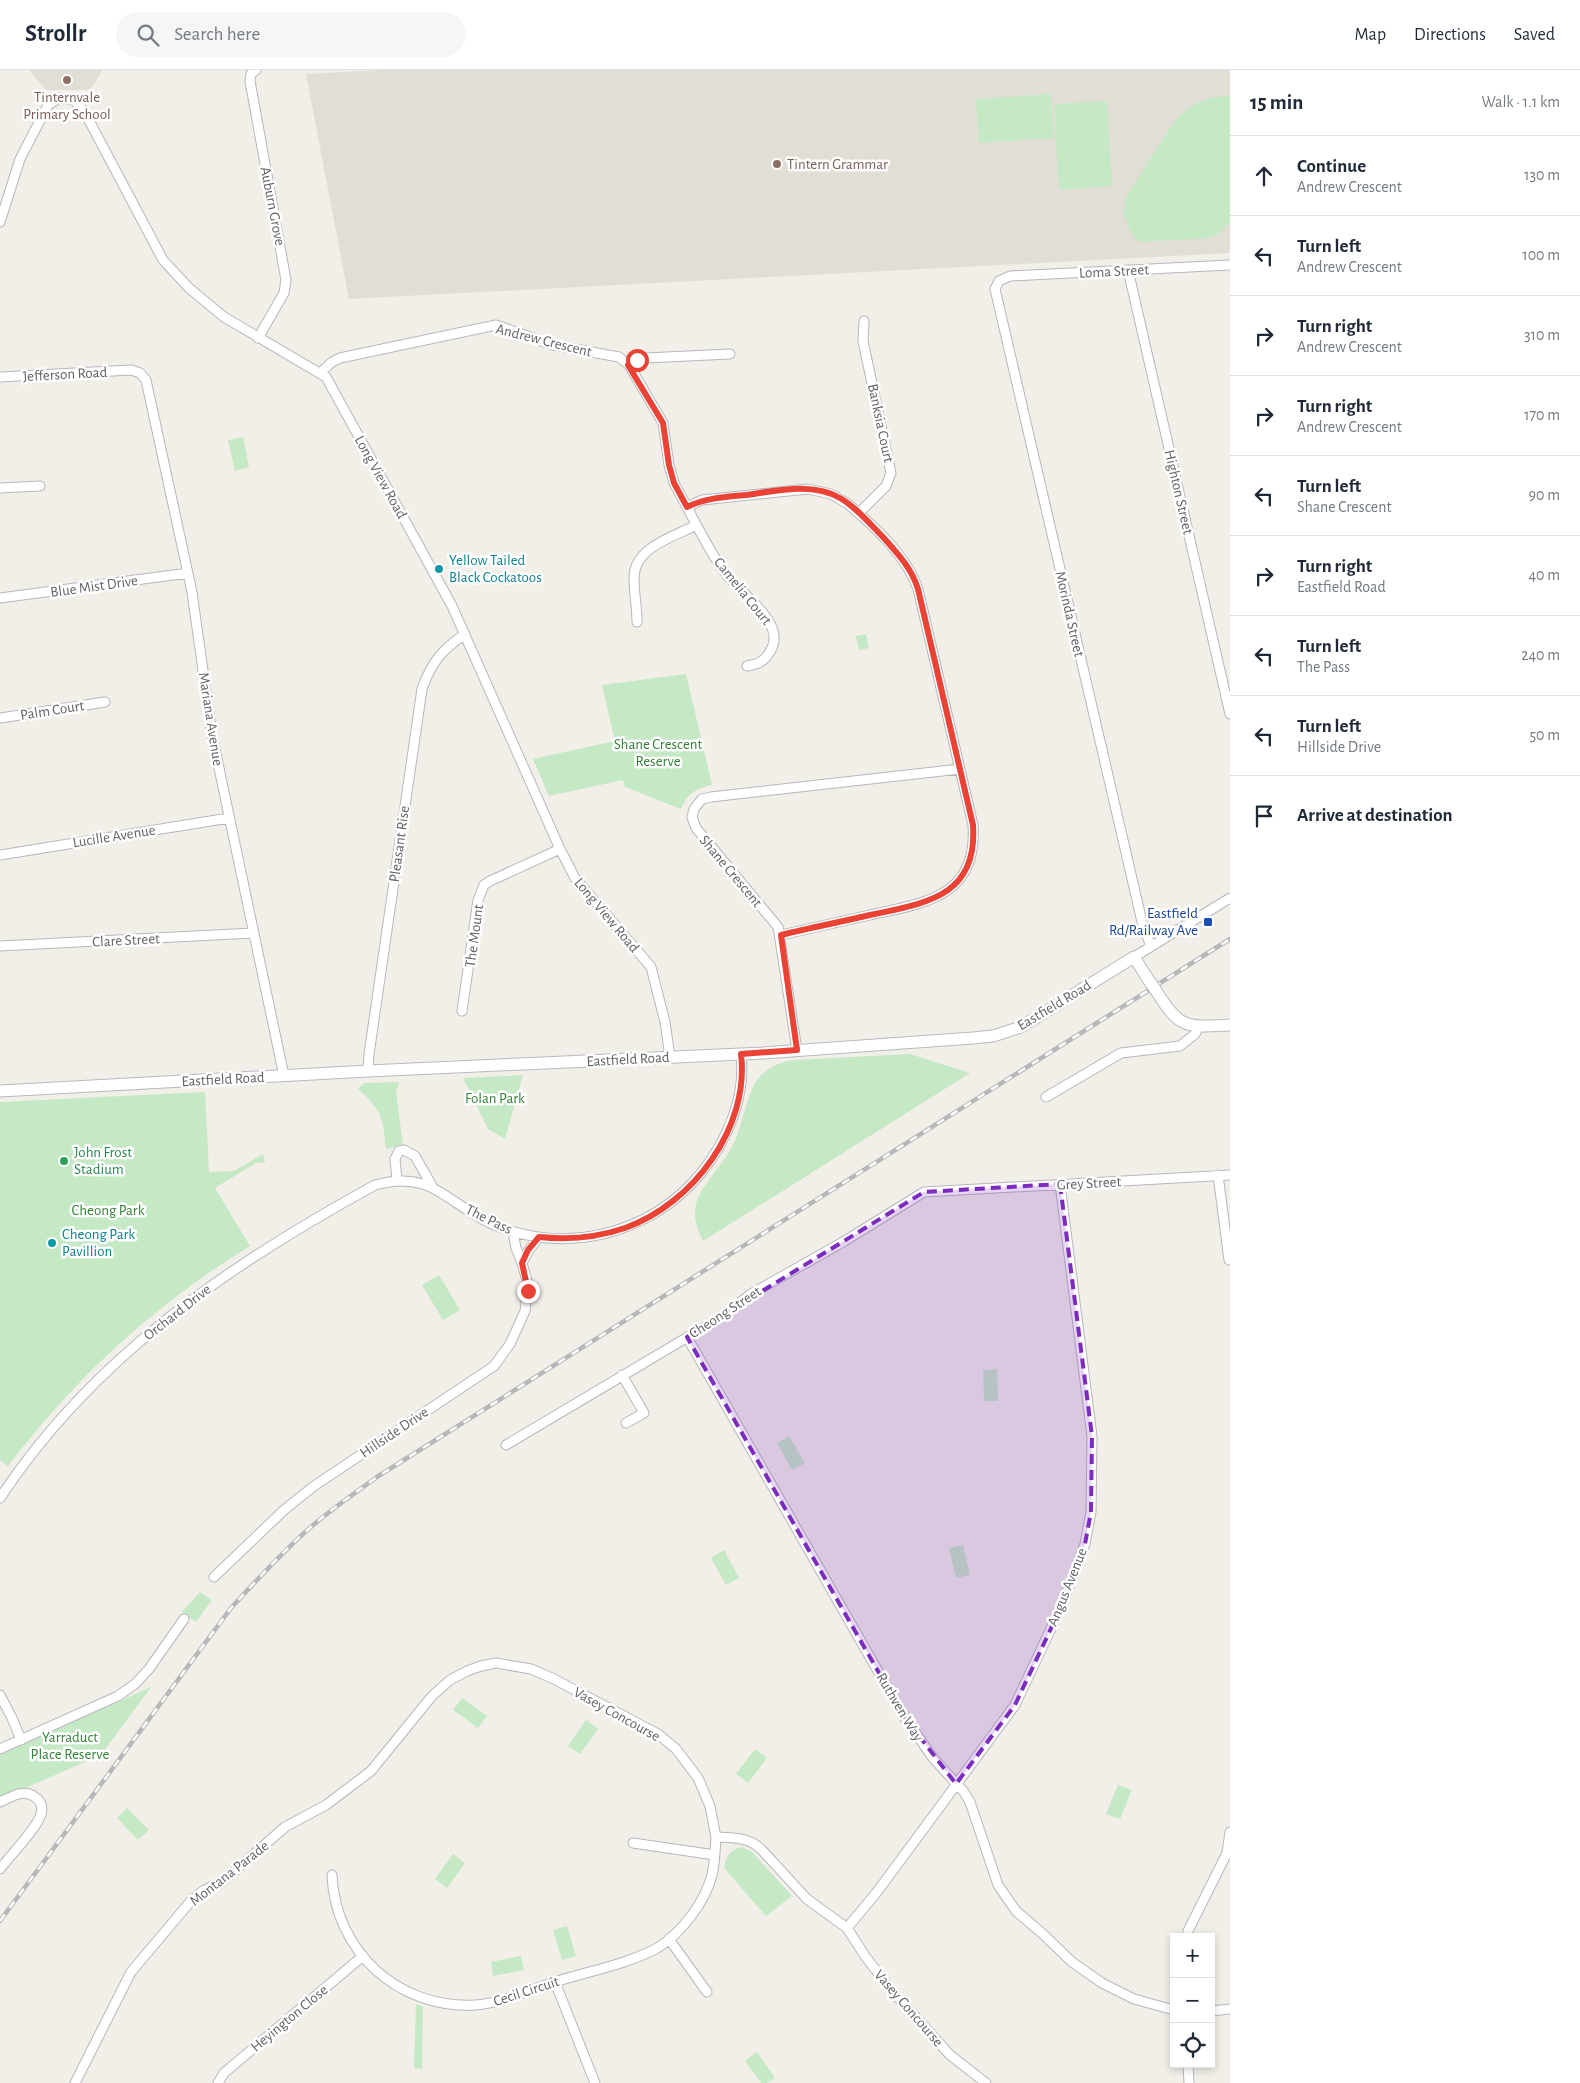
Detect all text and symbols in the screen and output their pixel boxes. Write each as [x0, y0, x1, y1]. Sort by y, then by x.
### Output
search box [116, 12, 466, 57]
icon: search [134, 21, 162, 49]
text: Strollr [25, 22, 86, 46]
text: Search here [174, 25, 260, 44]
text: Map [1355, 26, 1386, 44]
text: Directions [1414, 26, 1486, 44]
text: Saved [1514, 26, 1555, 44]
marker: Tinternvale Primary School [61, 74, 73, 86]
place label: Tinternvale Primary School [23, 90, 111, 122]
text: 15 min [1250, 92, 1303, 113]
text: Walk · 1.1 km [1482, 94, 1560, 110]
place label: Tintern Grammar [787, 157, 888, 172]
text: Continue [1297, 157, 1366, 176]
marker: Tintern Grammar [771, 158, 783, 170]
icon: ahead [1250, 162, 1278, 190]
street label: Auburn Grove [258, 165, 288, 247]
text: 130 m [1524, 167, 1560, 183]
text: Andrew Crescent [1297, 179, 1402, 195]
text: Turn left [1297, 237, 1361, 256]
icon: left [1250, 242, 1278, 270]
text: 100 m [1522, 247, 1560, 263]
text: Andrew Crescent [1297, 259, 1402, 275]
street label: Loma Street [1079, 262, 1150, 281]
text: Turn right [1297, 317, 1372, 336]
street label: Andrew Crescent [494, 321, 594, 360]
icon: right [1250, 322, 1278, 350]
text: 310 m [1524, 327, 1560, 343]
text: Andrew Crescent [1297, 339, 1402, 355]
route start [626, 349, 649, 372]
street label: Jefferson Road [22, 365, 108, 384]
street label: Banksia Court [865, 382, 896, 464]
text: Turn right [1297, 397, 1372, 416]
icon: right [1250, 402, 1278, 430]
text: 170 m [1524, 407, 1560, 423]
text: Andrew Crescent [1297, 419, 1402, 435]
street label: Long View Road [352, 433, 410, 521]
street label: Highton Street [1161, 448, 1196, 536]
text: Turn left [1297, 477, 1361, 496]
icon: left [1250, 482, 1278, 510]
text: 90 m [1529, 487, 1560, 503]
text: Shane Crescent [1297, 499, 1392, 515]
place label: Yellow Tailed Black Cockatoos [449, 553, 542, 585]
street label: Camelia Court [711, 555, 774, 628]
text: Turn right [1297, 557, 1372, 576]
icon: right [1250, 562, 1278, 590]
marker: Yellow Tailed Black Cockatoos [433, 563, 445, 575]
text: 40 m [1528, 567, 1560, 583]
street label: Morinda Street [1052, 570, 1087, 659]
street label: Blue Mist Drive [49, 573, 139, 600]
text: Eastfield Road [1297, 579, 1386, 595]
text: Turn left [1297, 637, 1361, 656]
icon: left [1250, 642, 1278, 670]
text: 240 m [1521, 647, 1560, 663]
text: The Pass [1297, 659, 1350, 675]
street label: Mariana Avenue [196, 671, 225, 767]
street label: Palm Court [19, 698, 85, 723]
text: Turn left [1297, 717, 1361, 736]
icon: left [1250, 722, 1278, 750]
text: 50 m [1529, 727, 1560, 743]
park label: Shane Crescent Reserve [614, 737, 703, 769]
text: Hillside Drive [1297, 739, 1381, 755]
icon: arrive [1250, 802, 1278, 830]
street label: Pleasant Rise [387, 805, 412, 883]
text: Arrive at destination [1297, 806, 1453, 825]
street label: Lucille Avenue [72, 823, 157, 850]
street label: Shane Crescent [696, 833, 765, 910]
street label: Long View Road [571, 875, 642, 956]
street label: The Mount [463, 903, 486, 968]
place label: Eastfield Rd/Railway Ave [1109, 906, 1198, 938]
marker: Eastfield Rd/Railway Ave [1202, 916, 1214, 928]
street label: Clare Street [92, 931, 160, 950]
street label: Eastfield Road [1015, 977, 1094, 1033]
street label: Eastfield Road [586, 1050, 670, 1069]
street label: Eastfield Road [181, 1070, 265, 1089]
park label: Folan Park [465, 1091, 525, 1106]
place label: John Frost Stadium [74, 1145, 132, 1177]
marker: John Frost Stadium [58, 1155, 70, 1167]
street label: Grey Street [1056, 1174, 1122, 1193]
street label: The Pass [463, 1202, 514, 1237]
park label: Cheong Park [71, 1203, 145, 1218]
place label: Cheong Park Pavillion [62, 1227, 135, 1259]
marker: Cheong Park Pavillion [46, 1237, 58, 1249]
route end [517, 1280, 540, 1303]
street label: Orchard Drive [141, 1282, 214, 1343]
street label: Cheong Street [687, 1284, 764, 1341]
street label: Hillside Drive [357, 1404, 431, 1461]
street label: Angus Avenue [1045, 1546, 1090, 1628]
street label: Ruthven Way [873, 1670, 926, 1745]
street label: Vasey Concourse [571, 1685, 663, 1744]
park label: Yarraduct Place Reserve [31, 1730, 109, 1762]
street label: Montana Parade [187, 1838, 272, 1909]
map controls [1170, 1933, 1215, 2068]
button: + [1170, 1933, 1215, 1978]
street label: Vasey Concourse [871, 1967, 946, 2050]
street label: Cecil Circuit [491, 1974, 561, 2009]
button: − [1170, 1978, 1215, 2023]
street label: Heyington Close [248, 1982, 331, 2055]
button: locate [1170, 2023, 1215, 2068]

